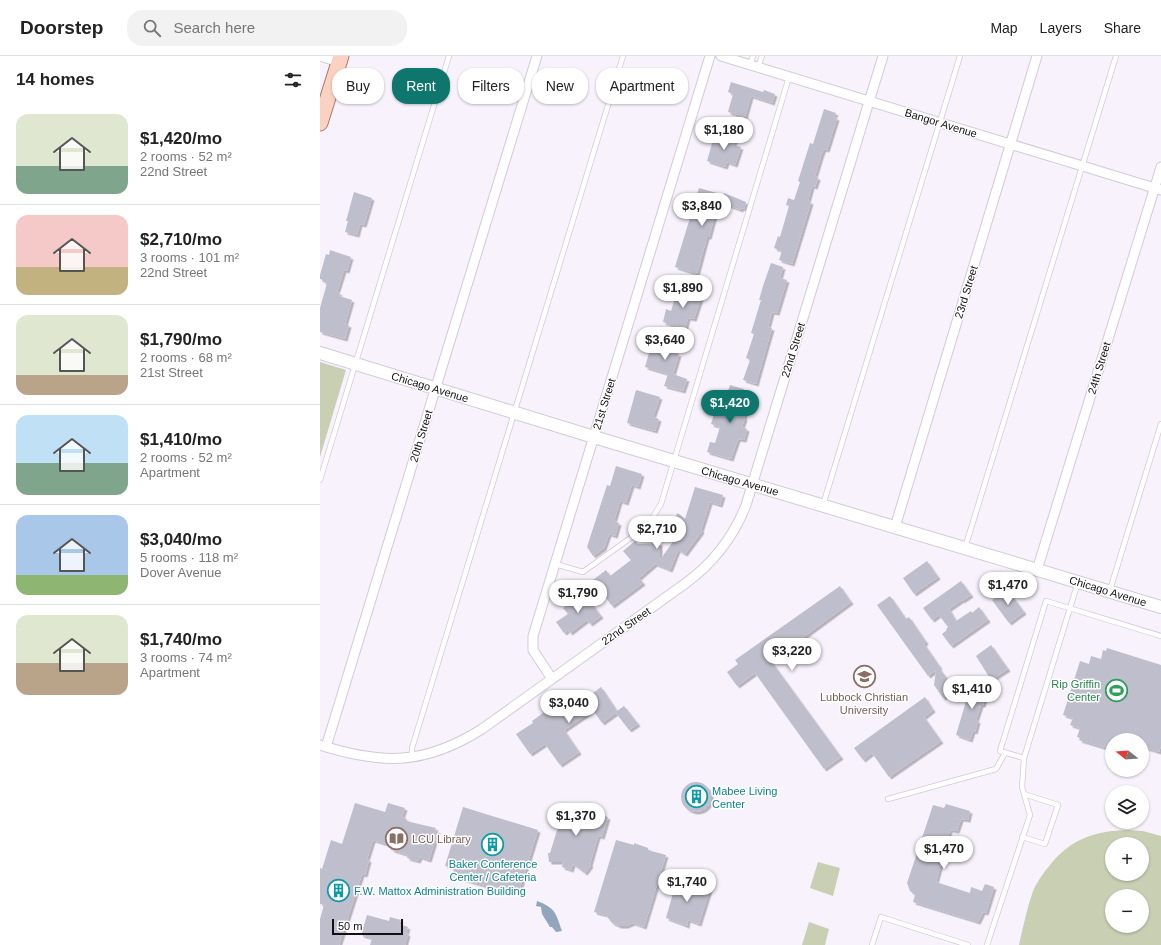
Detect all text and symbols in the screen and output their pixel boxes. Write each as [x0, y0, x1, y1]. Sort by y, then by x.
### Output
search box [127, 10, 407, 46]
text: Doorstep [20, 17, 103, 38]
icon: search [141, 17, 163, 39]
text: Search here [173, 19, 255, 36]
text: Map [990, 20, 1018, 36]
text: Layers [1040, 20, 1082, 36]
text: Share [1104, 20, 1141, 36]
chip: Buy [332, 68, 384, 104]
chip: Rent [392, 68, 450, 104]
chip: Filters [458, 68, 524, 104]
chip: New [532, 68, 588, 104]
chip: Apartment [596, 68, 688, 104]
icon: filters [282, 69, 304, 91]
text: 14 homes [16, 70, 94, 89]
street label: Bangor Avenue [903, 106, 979, 140]
pin: $1,180 [691, 117, 757, 151]
text: $1,180 [704, 122, 744, 137]
text: $1,420/mo [140, 129, 222, 148]
icon: home [48, 130, 96, 178]
text: 2 rooms · 52 m² [140, 149, 232, 164]
text: 22nd Street [140, 164, 207, 179]
pin: $3,840 [669, 193, 735, 227]
text: $3,840 [682, 198, 722, 213]
text: $2,710/mo [140, 230, 222, 249]
icon: home [48, 231, 96, 279]
text: 3 rooms · 101 m² [140, 250, 239, 265]
street label: 23rd Street [952, 264, 980, 320]
text: 22nd Street [140, 265, 207, 280]
pin: $1,890 [650, 275, 716, 309]
text: $1,890 [663, 280, 703, 295]
street label: 22nd Street [779, 321, 807, 379]
pin: $3,640 [632, 327, 698, 361]
text: $1,790/mo [140, 330, 222, 349]
icon: home [48, 331, 96, 379]
text: $3,640 [645, 332, 685, 347]
street label: 24th Street [1085, 341, 1113, 395]
text: 2 rooms · 68 m² [140, 350, 232, 365]
text: 21st Street [140, 365, 203, 380]
street label: Chicago Avenue [390, 370, 470, 404]
street label: 21st Street [590, 377, 618, 431]
pin: $1,420 [697, 390, 763, 424]
text: $1,420 [710, 395, 750, 410]
street label: 20th Street [407, 409, 435, 463]
text: $1,410/mo [140, 430, 222, 449]
icon: home [48, 431, 96, 479]
text: 2 rooms · 52 m² [140, 450, 232, 465]
street label: Chicago Avenue [700, 464, 780, 498]
text: Apartment [140, 465, 200, 480]
pin: $2,710 [624, 516, 690, 550]
text: $2,710 [637, 521, 677, 536]
text: $3,040/mo [140, 530, 222, 549]
icon: home [48, 531, 96, 579]
text: 5 rooms · 118 m² [140, 550, 238, 565]
text: Dover Avenue [140, 565, 221, 580]
pin: $1,470 [975, 572, 1041, 606]
street label: Chicago Avenue [1068, 574, 1148, 608]
text: $1,470 [988, 577, 1028, 592]
pin: $1,790 [545, 580, 611, 614]
text: $1,790 [558, 585, 598, 600]
street label: 22nd Street [599, 605, 653, 647]
text: $1,740/mo [140, 630, 222, 649]
icon: home [48, 631, 96, 679]
pin: $3,220 [759, 638, 825, 672]
text: $3,220 [772, 643, 812, 658]
text: 3 rooms · 74 m² [140, 650, 232, 665]
school or university icon: Lubbock Christian University [851, 664, 877, 690]
text: Apartment [140, 665, 200, 680]
pin: $1,410 [939, 676, 1005, 710]
sports icon: Rip Griffin Center [1103, 677, 1129, 703]
place label: Rip Griffin Center [1051, 678, 1100, 703]
text: $1,410 [952, 681, 992, 696]
pin: $3,040 [536, 690, 602, 724]
place label: Lubbock Christian University [820, 691, 908, 716]
text: $3,040 [549, 695, 589, 710]
north arrow [1105, 733, 1149, 777]
map controls [1105, 733, 1149, 933]
building icon: Mabee Living Center [683, 784, 709, 810]
place label: Mabee Living Center [712, 785, 777, 810]
button: layers [1105, 785, 1149, 829]
pin: $1,370 [543, 803, 609, 837]
text: $1,370 [556, 808, 596, 823]
library icon: LCU Library [383, 826, 409, 852]
building icon: Baker Conference Center / Cafeteria [480, 831, 506, 857]
place label: LCU Library [412, 833, 471, 845]
pin: $1,470 [911, 836, 977, 870]
button: + [1105, 837, 1149, 881]
text: $1,470 [924, 841, 964, 856]
place label: Baker Conference Center / Cafeteria [449, 858, 537, 883]
pin: $1,740 [654, 869, 720, 903]
text: $1,740 [667, 874, 707, 889]
building icon: F.W. Mattox Administration Building [325, 878, 351, 904]
place label: F.W. Mattox Administration Building [354, 885, 526, 897]
button: − [1105, 889, 1149, 933]
scale bar [332, 917, 403, 936]
text: 50 m [338, 920, 362, 932]

